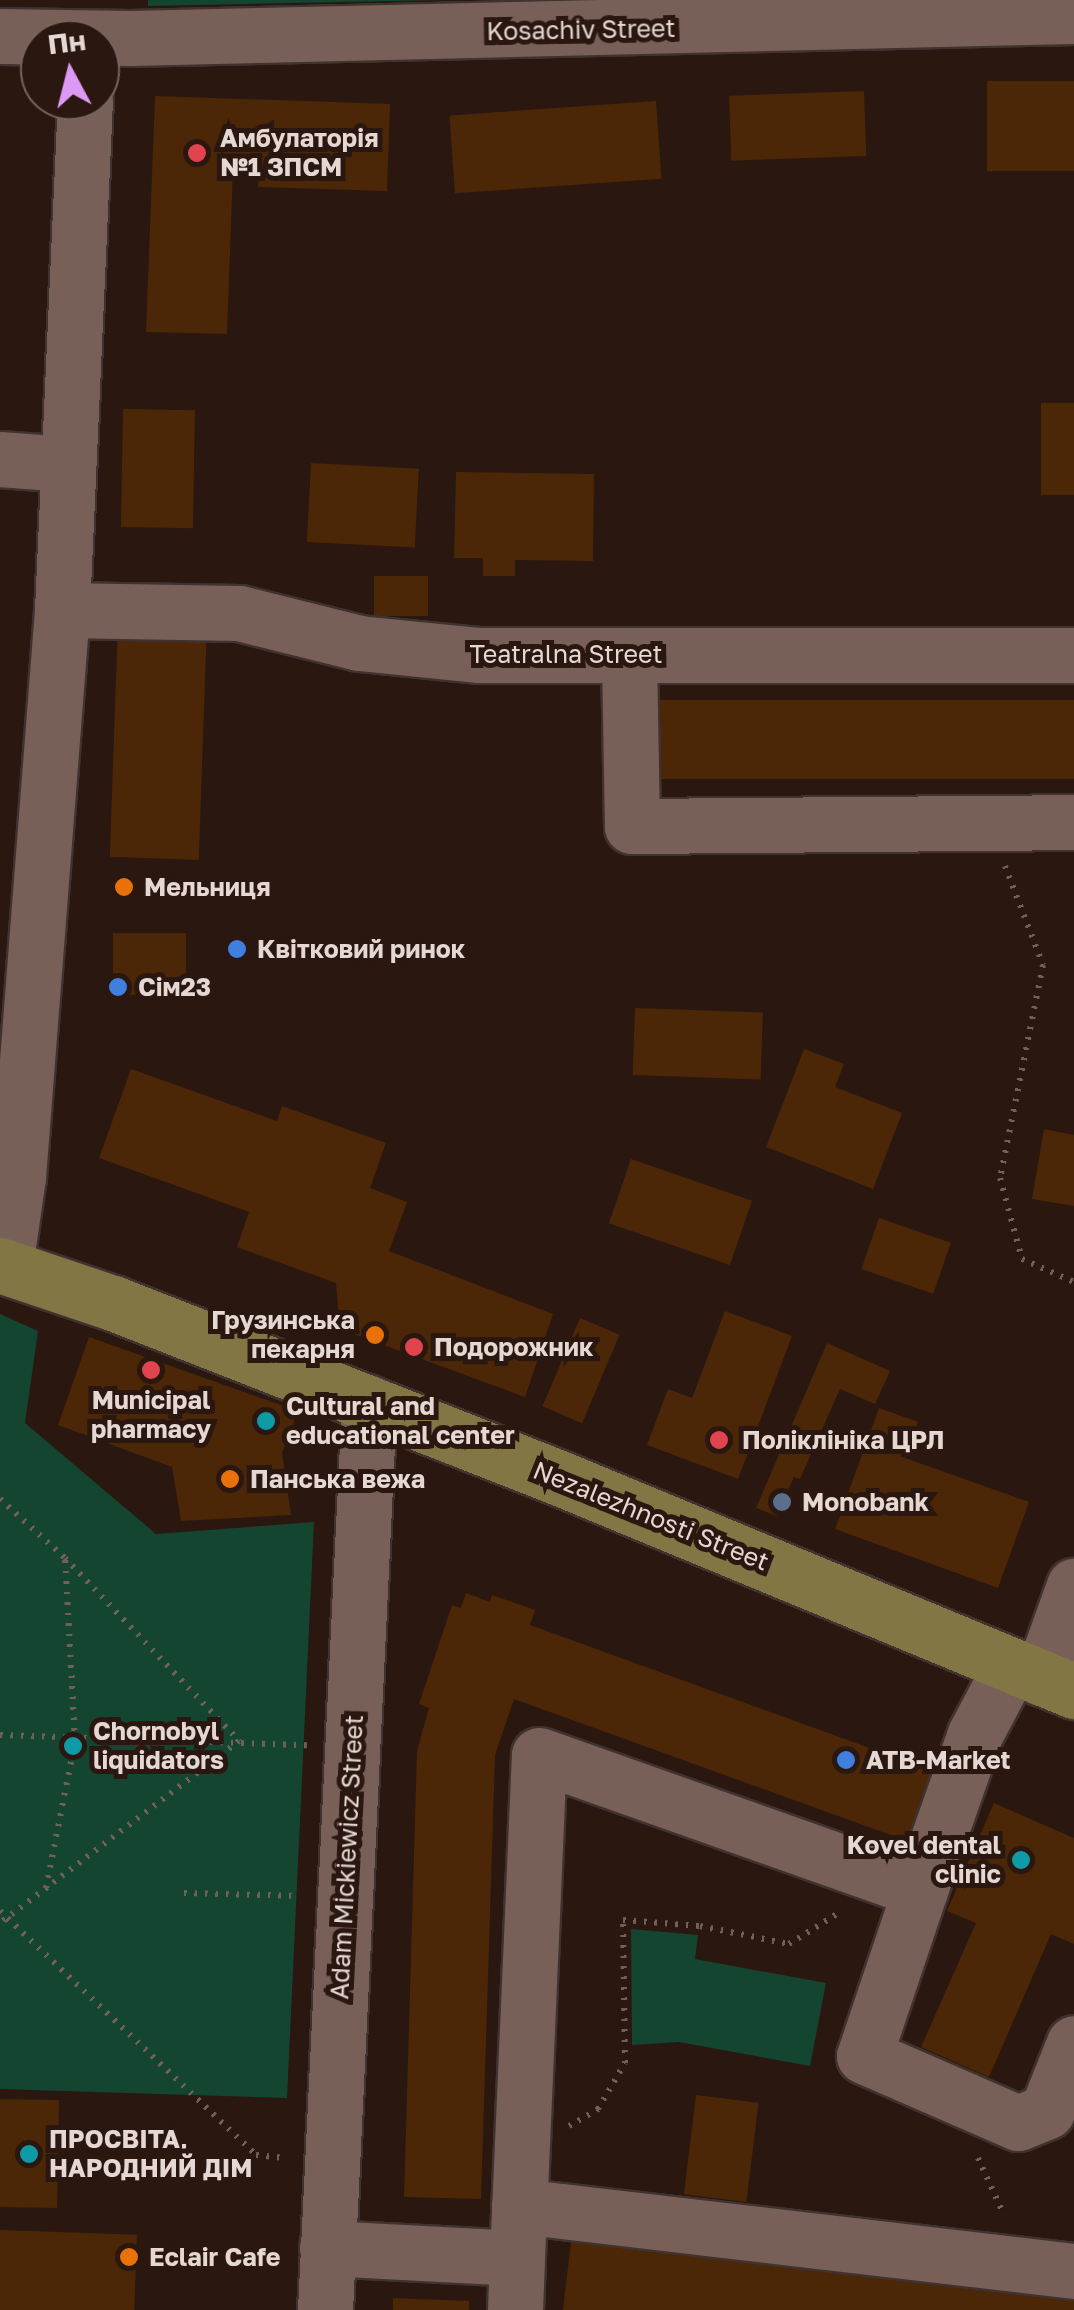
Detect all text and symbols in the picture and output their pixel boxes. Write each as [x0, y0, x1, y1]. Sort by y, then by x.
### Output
street label: Kosachiv Street [486, 13, 676, 47]
north arrow [20, 20, 120, 120]
text: Пн [46, 23, 87, 60]
place label: Амбулаторія №1 ЗПСМ [220, 124, 379, 183]
marker: Амбулаторія №1 ЗПСМ [184, 140, 210, 166]
street label: Teatralna Street [470, 639, 662, 669]
place label: Мельниця [144, 872, 271, 902]
marker: Мельниця [113, 876, 135, 898]
place label: Квітковий ринок [257, 934, 465, 964]
marker: Квітковий ринок [226, 938, 248, 960]
place label: Сім23 [138, 972, 211, 1002]
marker: Сім23 [107, 976, 129, 998]
place label: Грузинська пекарня [211, 1306, 355, 1365]
marker: Грузинська пекарня [364, 1324, 386, 1346]
place label: Подорожник [434, 1332, 593, 1362]
marker: Подорожник [403, 1336, 425, 1358]
marker: Municipal pharmacy [140, 1359, 162, 1381]
place label: Municipal pharmacy [91, 1386, 211, 1445]
place label: Cultural and educational center [286, 1392, 515, 1451]
marker: Cultural and educational center [255, 1410, 277, 1432]
place label: Поліклініка ЦРЛ [742, 1425, 944, 1455]
marker: Поліклініка ЦРЛ [706, 1427, 732, 1453]
street label: Nezalezhnosti Street [529, 1455, 773, 1577]
place label: Панська вежа [250, 1464, 425, 1494]
marker: Панська вежа [219, 1468, 241, 1490]
place label: Monobank [802, 1487, 929, 1517]
marker: Monobank [771, 1491, 793, 1513]
street label: Adam Mickiewicz Street [325, 1714, 369, 2000]
place label: Chornobyl liquidators [93, 1717, 224, 1776]
marker: Chornobyl liquidators [62, 1735, 84, 1757]
place label: ATB-Market [866, 1745, 1010, 1775]
marker: ATB-Market [835, 1749, 857, 1771]
place label: Kovel dental clinic [847, 1831, 1001, 1890]
marker: Kovel dental clinic [1010, 1849, 1032, 1871]
place label: ПРОСВІТА, НАРОДНИЙ ДІМ [49, 2125, 253, 2184]
marker: ПРОСВІТА, НАРОДНИЙ ДІМ [18, 2143, 40, 2165]
place label: Eclair Cafe [149, 2242, 281, 2272]
marker: Eclair Cafe [118, 2246, 140, 2268]

